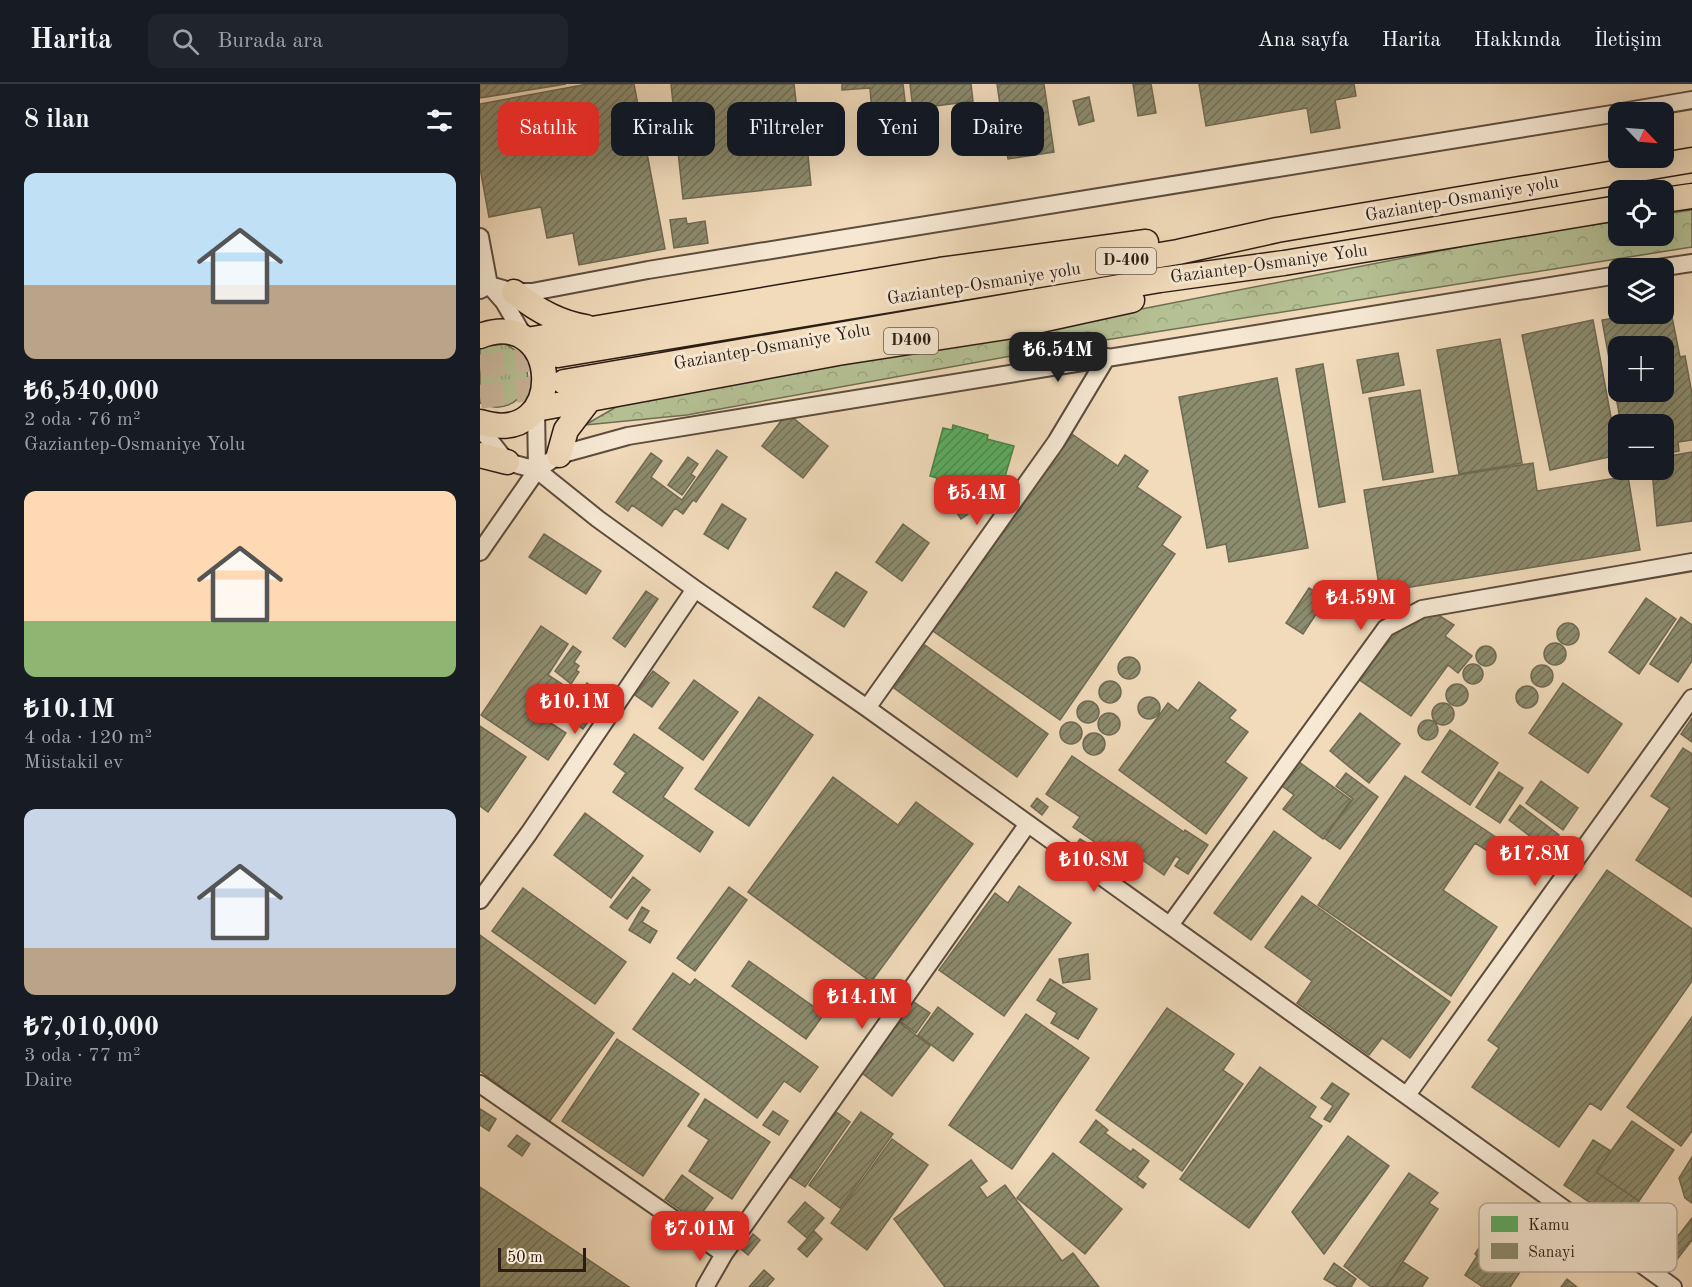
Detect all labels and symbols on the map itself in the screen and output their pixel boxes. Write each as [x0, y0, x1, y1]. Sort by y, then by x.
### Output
north arrow [1608, 102, 1674, 168]
street label: Gaziantep-Osmaniye yolu [1364, 173, 1560, 225]
street label: Gaziantep-Osmaniye Yolu [1169, 241, 1369, 287]
road number: D-400 [1096, 248, 1156, 274]
street label: Gaziantep-Osmaniye yolu [886, 260, 1083, 308]
street label: Gaziantep-Osmaniye Yolu [672, 321, 872, 373]
road number: D400 [884, 328, 938, 354]
pin: ₺6.54M [1009, 332, 1107, 383]
pin: ₺5.4M [935, 475, 1019, 526]
pin: ₺4.59M [1312, 580, 1410, 631]
pin: ₺10.1M [526, 684, 624, 735]
pin: ₺17.8M [1486, 836, 1584, 887]
pin: ₺10.8M [1045, 842, 1143, 893]
pin: ₺14.1M [813, 979, 911, 1030]
legend [1479, 1203, 1677, 1272]
pin: ₺7.01M [651, 1211, 749, 1262]
text: Kamu [1528, 1218, 1570, 1234]
scale bar [498, 1245, 586, 1272]
text: Sanayi [1528, 1245, 1575, 1261]

